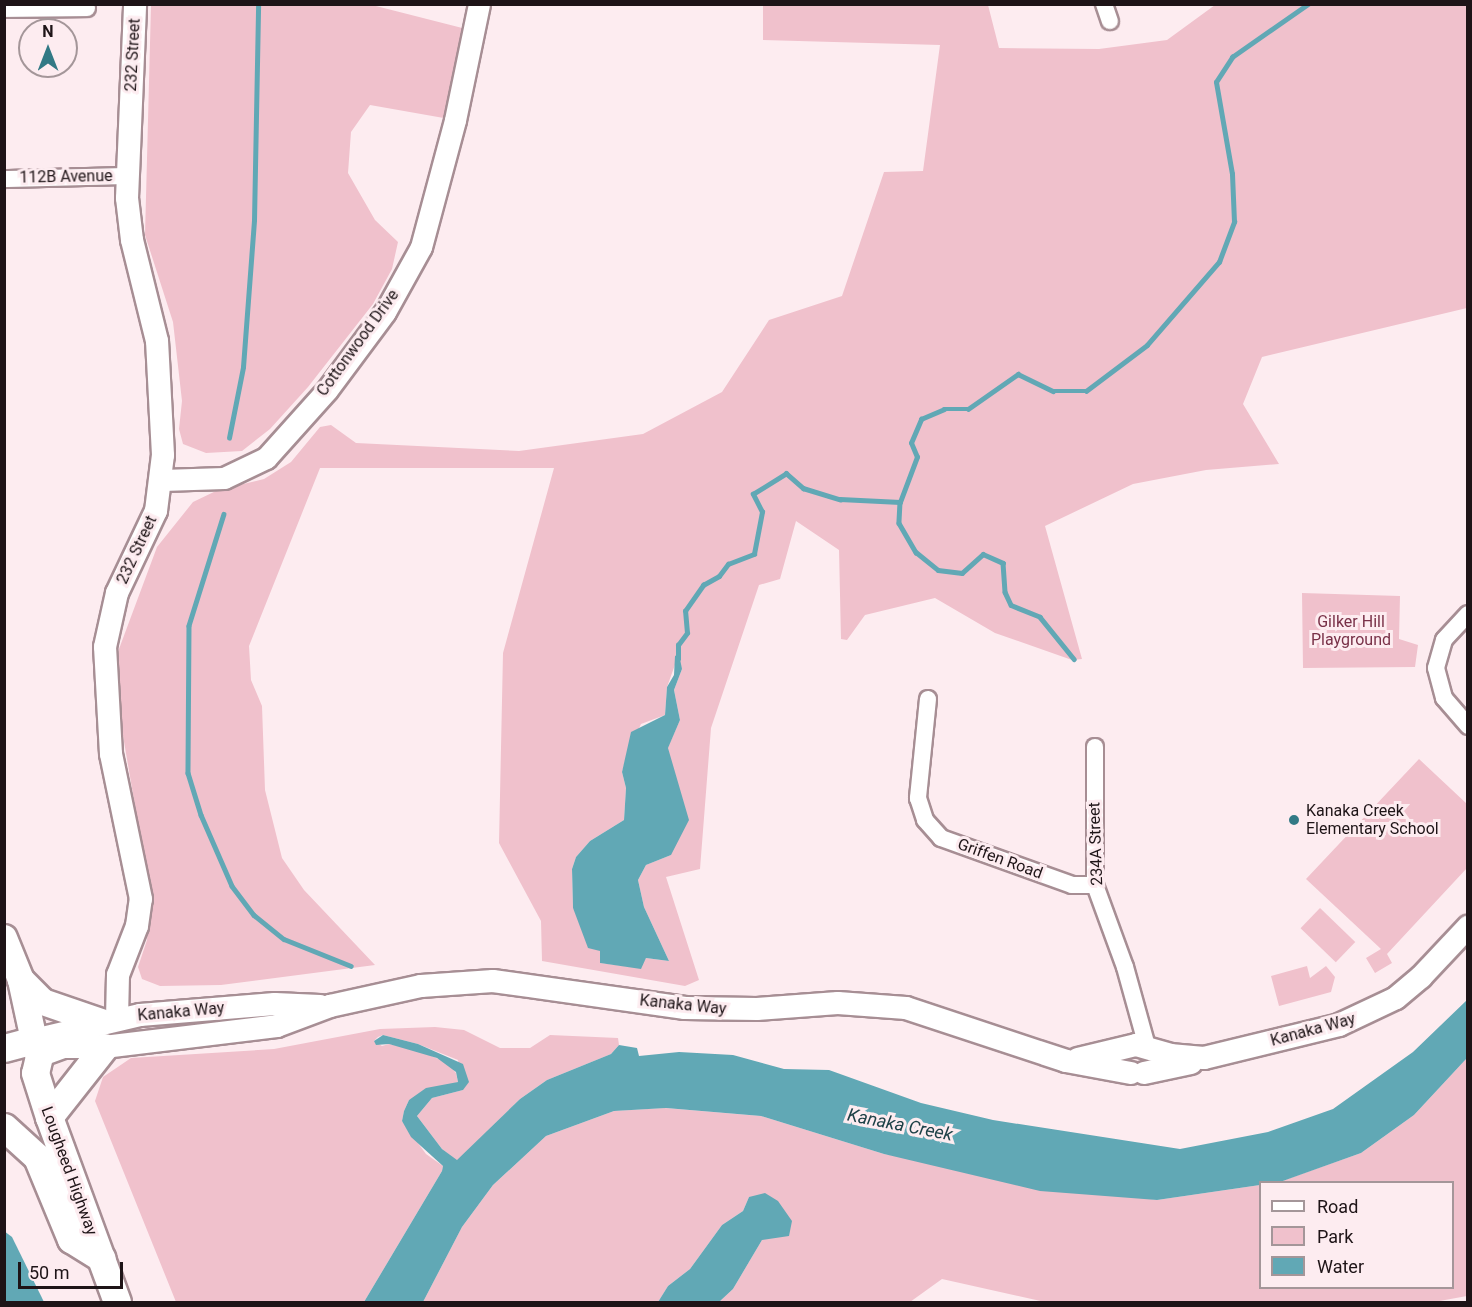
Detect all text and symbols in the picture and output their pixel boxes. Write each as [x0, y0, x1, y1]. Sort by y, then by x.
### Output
north arrow [18, 18, 78, 78]
street label: 232 Street [121, 18, 145, 92]
text: N [42, 22, 54, 41]
street label: 112B Avenue [19, 167, 113, 187]
street label: Cottonwood Drive [313, 286, 403, 400]
street label: 232 Street [113, 513, 161, 587]
park label: Gilker Hill Playground [1311, 612, 1391, 650]
place label: Kanaka Creek Elementary School [1306, 801, 1439, 839]
street label: 234A Street [1085, 802, 1107, 886]
marker: Kanaka Creek Elementary School [1287, 813, 1301, 827]
street label: Griffen Road [955, 835, 1045, 883]
street label: Kanaka Way [639, 991, 727, 1019]
street label: Kanaka Way [137, 999, 225, 1025]
street label: Kanaka Way [1268, 1009, 1358, 1051]
street label: Lougheed Highway [37, 1104, 101, 1238]
water label: Kanaka Creek [846, 1104, 954, 1146]
legend [1259, 1181, 1454, 1289]
text: Road [1317, 1196, 1358, 1217]
text: Park [1317, 1226, 1353, 1247]
scale bar [21, 1250, 126, 1288]
text: Water [1317, 1256, 1364, 1277]
text: 50 m [29, 1262, 69, 1283]

